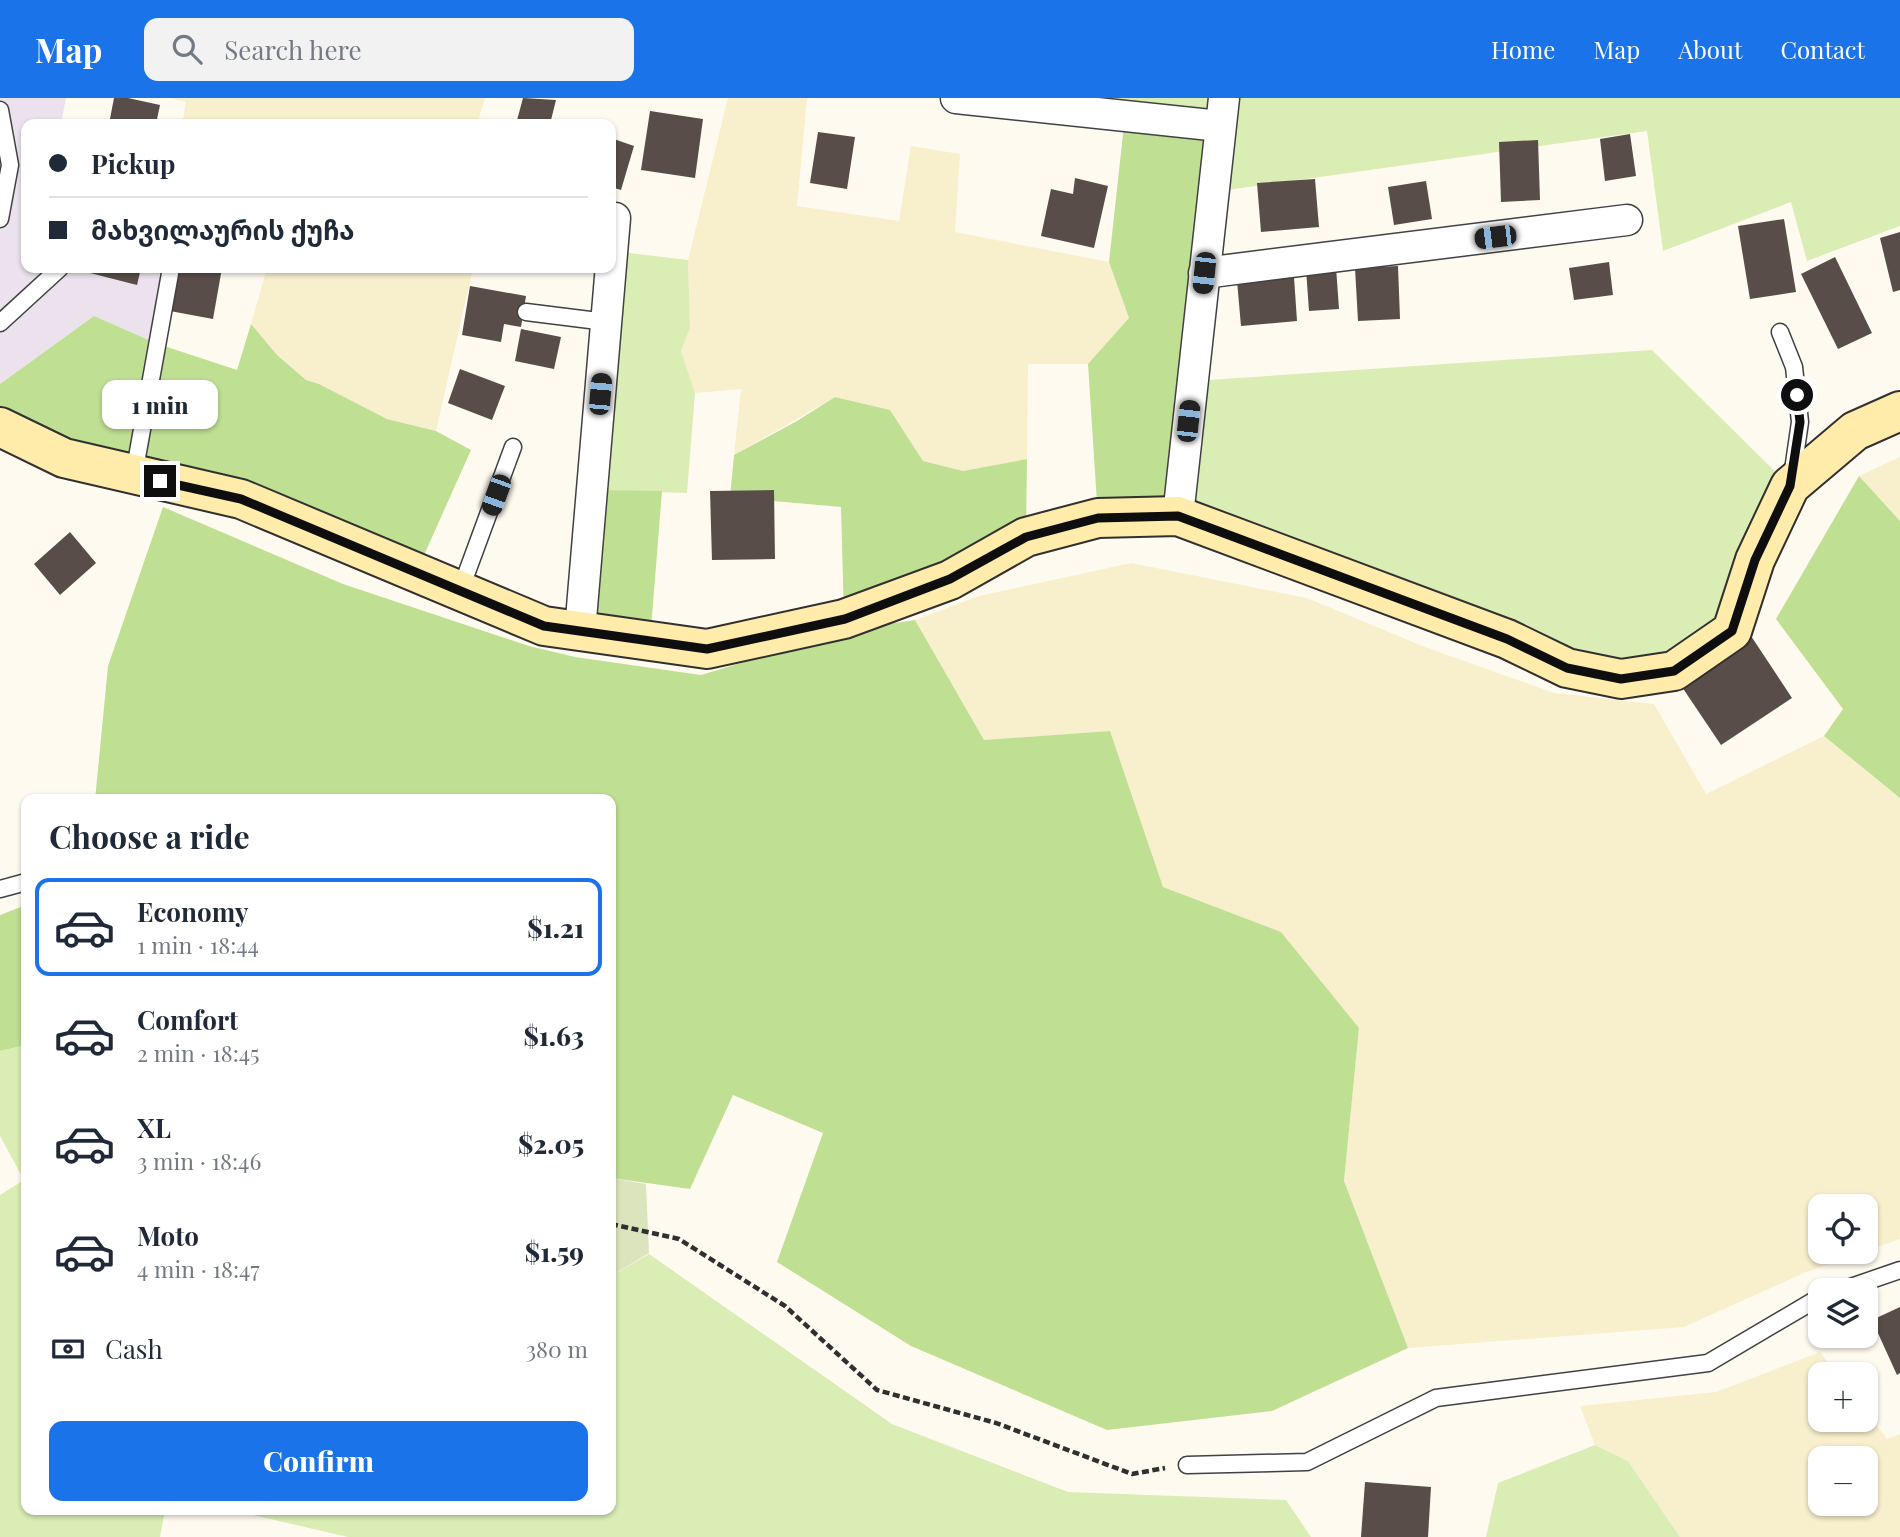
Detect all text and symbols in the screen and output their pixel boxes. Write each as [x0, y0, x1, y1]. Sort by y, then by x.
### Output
search box [144, 18, 634, 81]
text: Map [35, 27, 102, 71]
icon: search [168, 30, 206, 68]
text: Search here [224, 32, 362, 67]
text: Home [1491, 33, 1555, 65]
text: Map [1593, 33, 1640, 65]
text: About [1678, 33, 1742, 65]
text: Contact [1780, 33, 1865, 65]
text: Pickup [91, 146, 175, 181]
text: მახვილაურის ქუჩა [91, 212, 355, 247]
car [1473, 224, 1518, 250]
car [1192, 251, 1217, 295]
car [588, 372, 613, 416]
route start [1781, 379, 1813, 411]
callout: 1 min [102, 380, 218, 428]
text: 1 min [132, 389, 188, 420]
car [1176, 399, 1201, 443]
route end [144, 465, 176, 497]
car [479, 472, 514, 518]
text: Choose a ride [49, 814, 250, 857]
text: Economy [137, 894, 248, 929]
icon: car [53, 896, 116, 959]
text: $1.21 [527, 910, 584, 945]
text: 1 min · 18:44 [137, 929, 259, 960]
text: Comfort [137, 1002, 238, 1037]
icon: car [53, 1004, 116, 1067]
text: $1.63 [523, 1018, 584, 1053]
text: 2 min · 18:45 [137, 1037, 260, 1068]
text: XL [137, 1110, 171, 1145]
icon: car [53, 1112, 116, 1175]
text: $2.05 [518, 1126, 584, 1161]
text: 3 min · 18:46 [137, 1145, 261, 1176]
map controls [1808, 1194, 1878, 1516]
button: locate [1808, 1194, 1878, 1264]
text: Moto [137, 1218, 199, 1253]
icon: car [53, 1220, 116, 1283]
text: $1.59 [525, 1234, 584, 1269]
text: 4 min · 18:47 [137, 1253, 260, 1284]
button: layers [1808, 1278, 1878, 1348]
icon: cash [49, 1330, 87, 1368]
text: Cash [105, 1331, 163, 1366]
text: 380 m [526, 1333, 588, 1364]
button: + [1808, 1362, 1878, 1432]
button: Confirm [49, 1421, 588, 1501]
button: − [1808, 1446, 1878, 1516]

